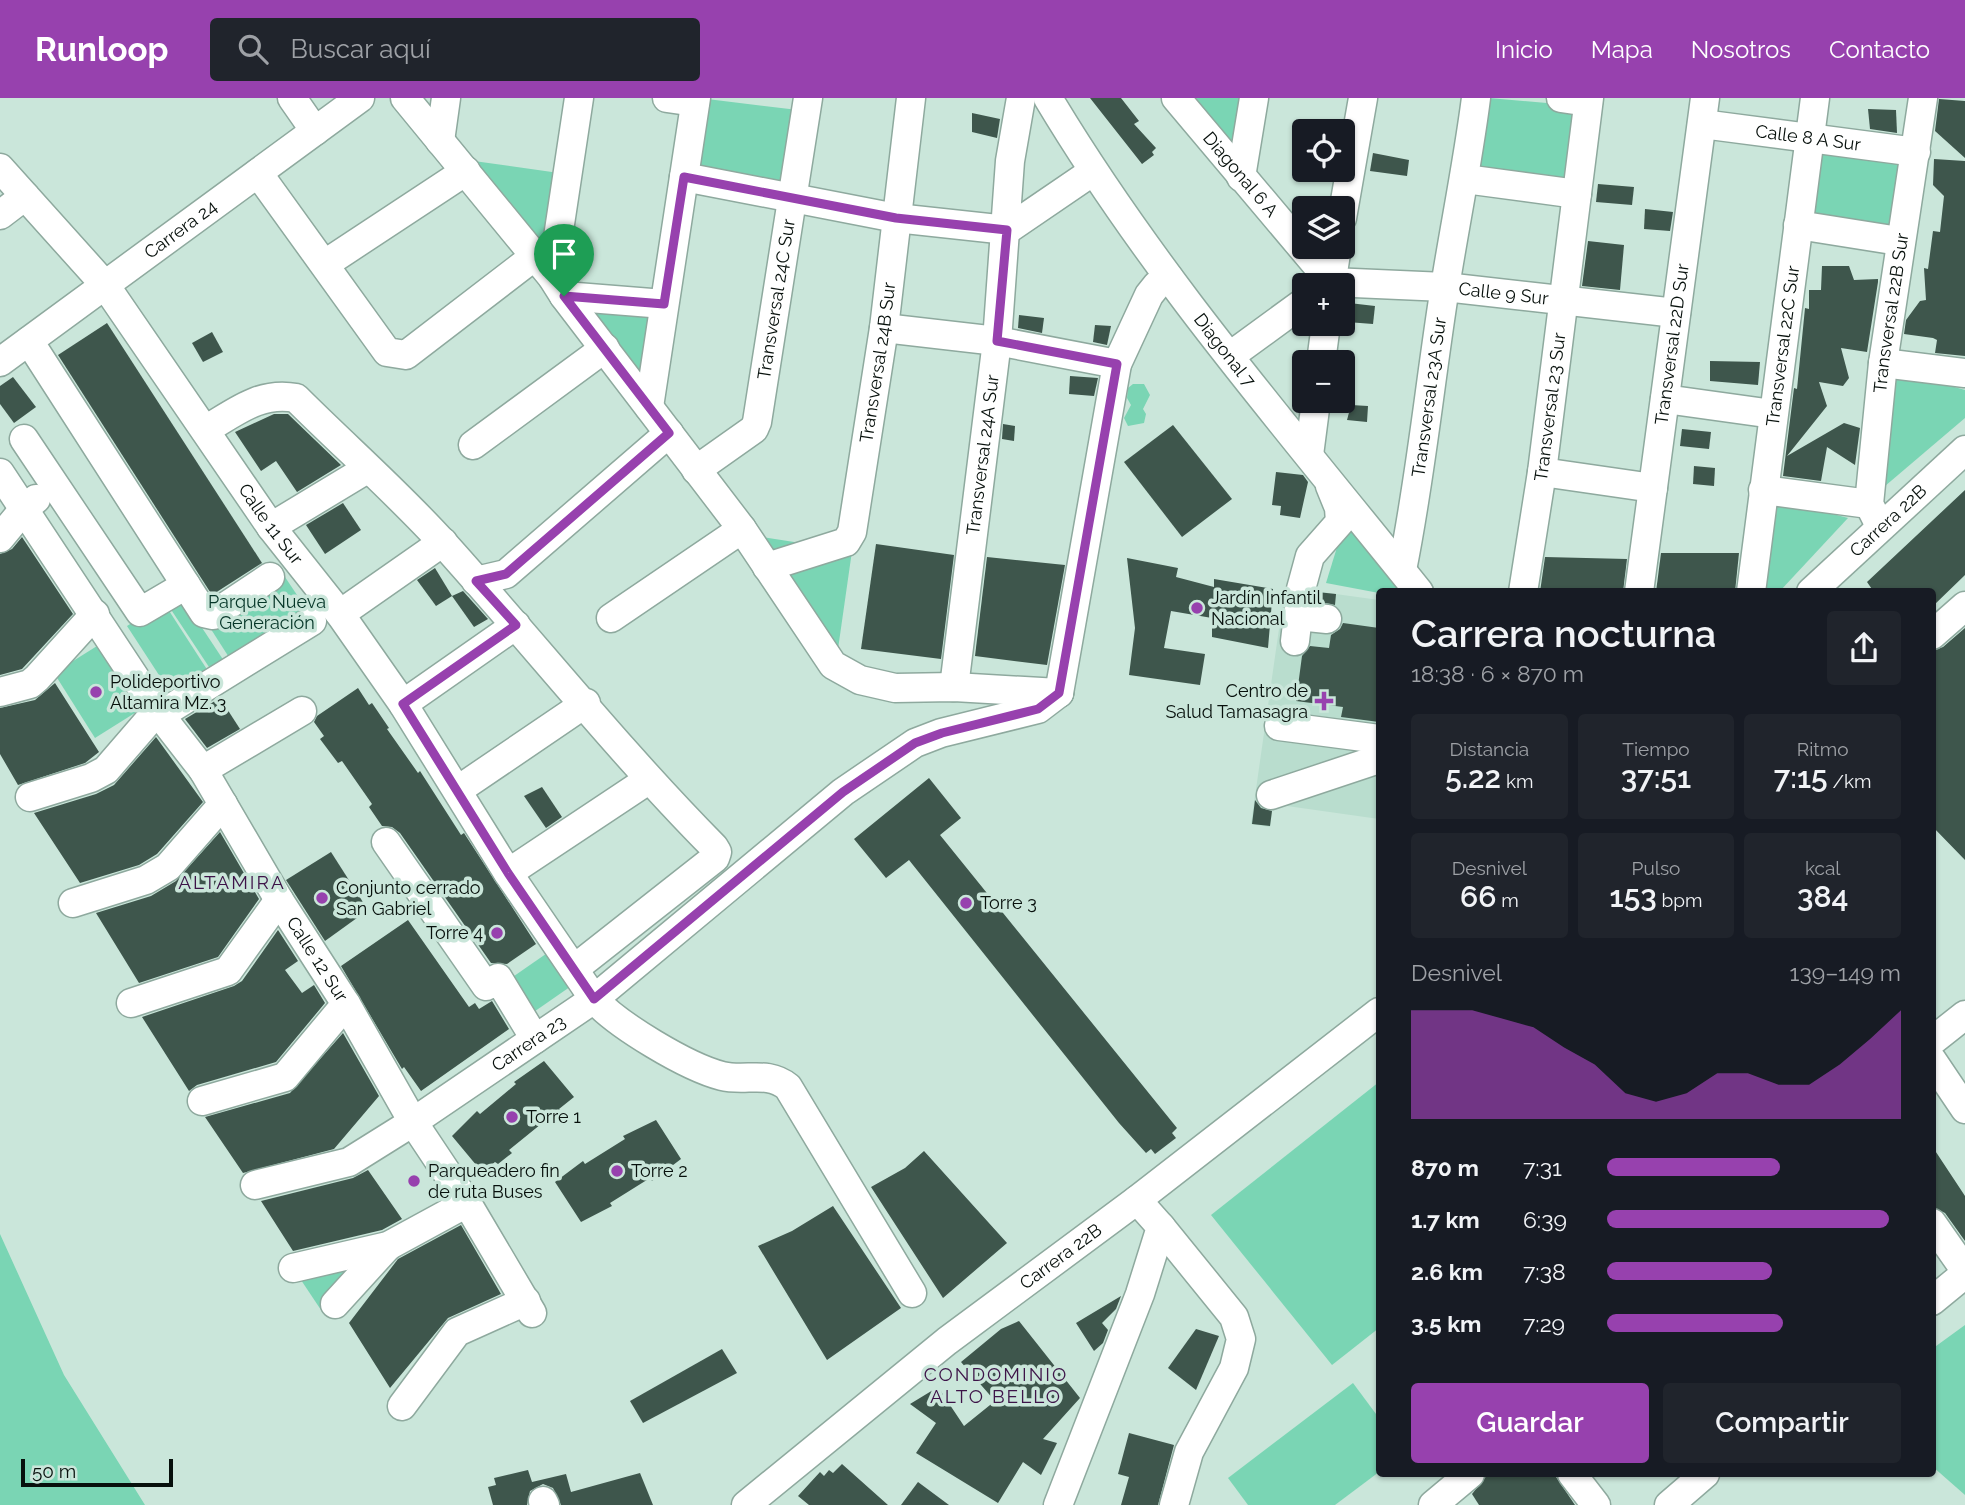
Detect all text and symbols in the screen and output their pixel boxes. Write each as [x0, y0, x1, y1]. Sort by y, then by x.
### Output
search box [210, 18, 700, 81]
text: Runloop [35, 30, 168, 69]
icon: search [234, 30, 272, 68]
text: Buscar aquí [290, 34, 431, 64]
text: Inicio [1495, 35, 1553, 64]
text: Mapa [1591, 35, 1653, 64]
text: Nosotros [1691, 35, 1791, 64]
text: Contacto [1829, 35, 1930, 64]
map controls [1292, 119, 1355, 413]
button: locate [1292, 119, 1355, 182]
street label: Calle 8 A Sur [1754, 120, 1863, 155]
street label: Diagonal 6 A [1199, 127, 1283, 221]
street label: Carrera 24 [140, 195, 221, 263]
button: layers [1292, 196, 1355, 259]
street label: Transversal 24C Sur [753, 217, 799, 381]
pin [534, 224, 594, 296]
street label: Transversal 22B Sur [1869, 231, 1913, 394]
icon: arrive [545, 235, 583, 273]
street label: Transversal 22D Sur [1650, 262, 1693, 426]
street label: Transversal 22C Sur [1762, 264, 1803, 428]
button: + [1292, 273, 1355, 336]
street label: Calle 9 Sur [1458, 278, 1550, 309]
street label: Transversal 24B Sur [855, 280, 899, 444]
street label: Diagonal 7 [1190, 309, 1260, 391]
street label: Transversal 23A Sur [1407, 315, 1450, 479]
street label: Transversal 23 Sur [1530, 331, 1570, 483]
button: − [1292, 350, 1355, 413]
street label: Transversal 24A Sur [962, 373, 1003, 536]
street label: Calle 11 Sur [234, 479, 308, 569]
street label: Carrera 22B [1845, 480, 1930, 561]
place label: Jardín Infantil Nacional [1211, 587, 1322, 629]
park label: Parque Nueva Generación [208, 591, 326, 633]
marker: Jardín Infantil Nacional [1189, 600, 1205, 616]
text: Carrera nocturna [1411, 611, 1716, 656]
button: share [1827, 611, 1901, 685]
text: 18:38 · 6 × 870 m [1411, 660, 1584, 687]
place label: Polideportivo Altamira Mz. 3 [110, 671, 226, 713]
place label: Centro de Salud Tamasagra [1165, 680, 1308, 722]
marker: Polideportivo Altamira Mz. 3 [88, 684, 104, 700]
marker: Centro de Salud Tamasagra [1314, 691, 1334, 711]
text: Distancia [1450, 738, 1529, 760]
text: Tiempo [1622, 738, 1690, 760]
text: Ritmo [1797, 738, 1848, 760]
text: 5.22 [1445, 760, 1501, 795]
text: 37:51 [1621, 760, 1691, 795]
text: 7:15 [1774, 760, 1828, 795]
text: km [1501, 770, 1533, 792]
text: /km [1828, 770, 1871, 792]
text: Desnivel [1452, 857, 1527, 879]
text: Pulso [1632, 857, 1680, 879]
text: kcal [1805, 857, 1840, 879]
district label: ALTAMIRA [178, 871, 286, 893]
place label: Conjunto cerrado San Gabriel [336, 877, 481, 919]
text: 66 [1460, 879, 1496, 914]
text: 153 [1610, 879, 1657, 914]
text: 384 [1797, 879, 1848, 914]
text: m [1496, 889, 1519, 911]
text: bpm [1657, 889, 1702, 911]
marker: Conjunto cerrado San Gabriel [314, 890, 330, 906]
place label: Torre 3 [980, 892, 1037, 913]
marker: Torre 3 [958, 895, 974, 911]
street label: Calle 12 Sur [283, 913, 353, 1006]
place label: Torre 4 [426, 922, 483, 943]
marker: Torre 4 [489, 925, 505, 941]
text: Desnivel [1411, 959, 1502, 986]
text: 139–149 m [1790, 959, 1901, 986]
street label: Carrera 23 [487, 1011, 569, 1076]
place label: Torre 1 [526, 1106, 581, 1127]
marker: Torre 1 [504, 1109, 520, 1125]
text: 870 m [1411, 1154, 1479, 1181]
text: 7:31 [1523, 1154, 1562, 1181]
place label: Parqueadero fin de ruta Buses [428, 1160, 560, 1202]
place label: Torre 2 [631, 1160, 688, 1181]
marker: Torre 2 [609, 1163, 625, 1179]
marker: Parqueadero fin de ruta Buses [406, 1173, 422, 1189]
text: 1.7 km [1411, 1206, 1480, 1233]
text: 6:39 [1523, 1206, 1567, 1233]
street label: Carrera 22B [1015, 1219, 1105, 1293]
text: 2.6 km [1411, 1258, 1483, 1285]
text: 7:38 [1523, 1258, 1566, 1285]
text: 3.5 km [1411, 1310, 1482, 1337]
text: 7:29 [1523, 1310, 1565, 1337]
district label: CONDOMINIO ALTO BELLO [924, 1363, 1068, 1407]
button: Guardar [1411, 1383, 1649, 1463]
button: Compartir [1663, 1383, 1901, 1463]
scale bar [21, 1456, 173, 1488]
text: 50 m [32, 1460, 76, 1482]

